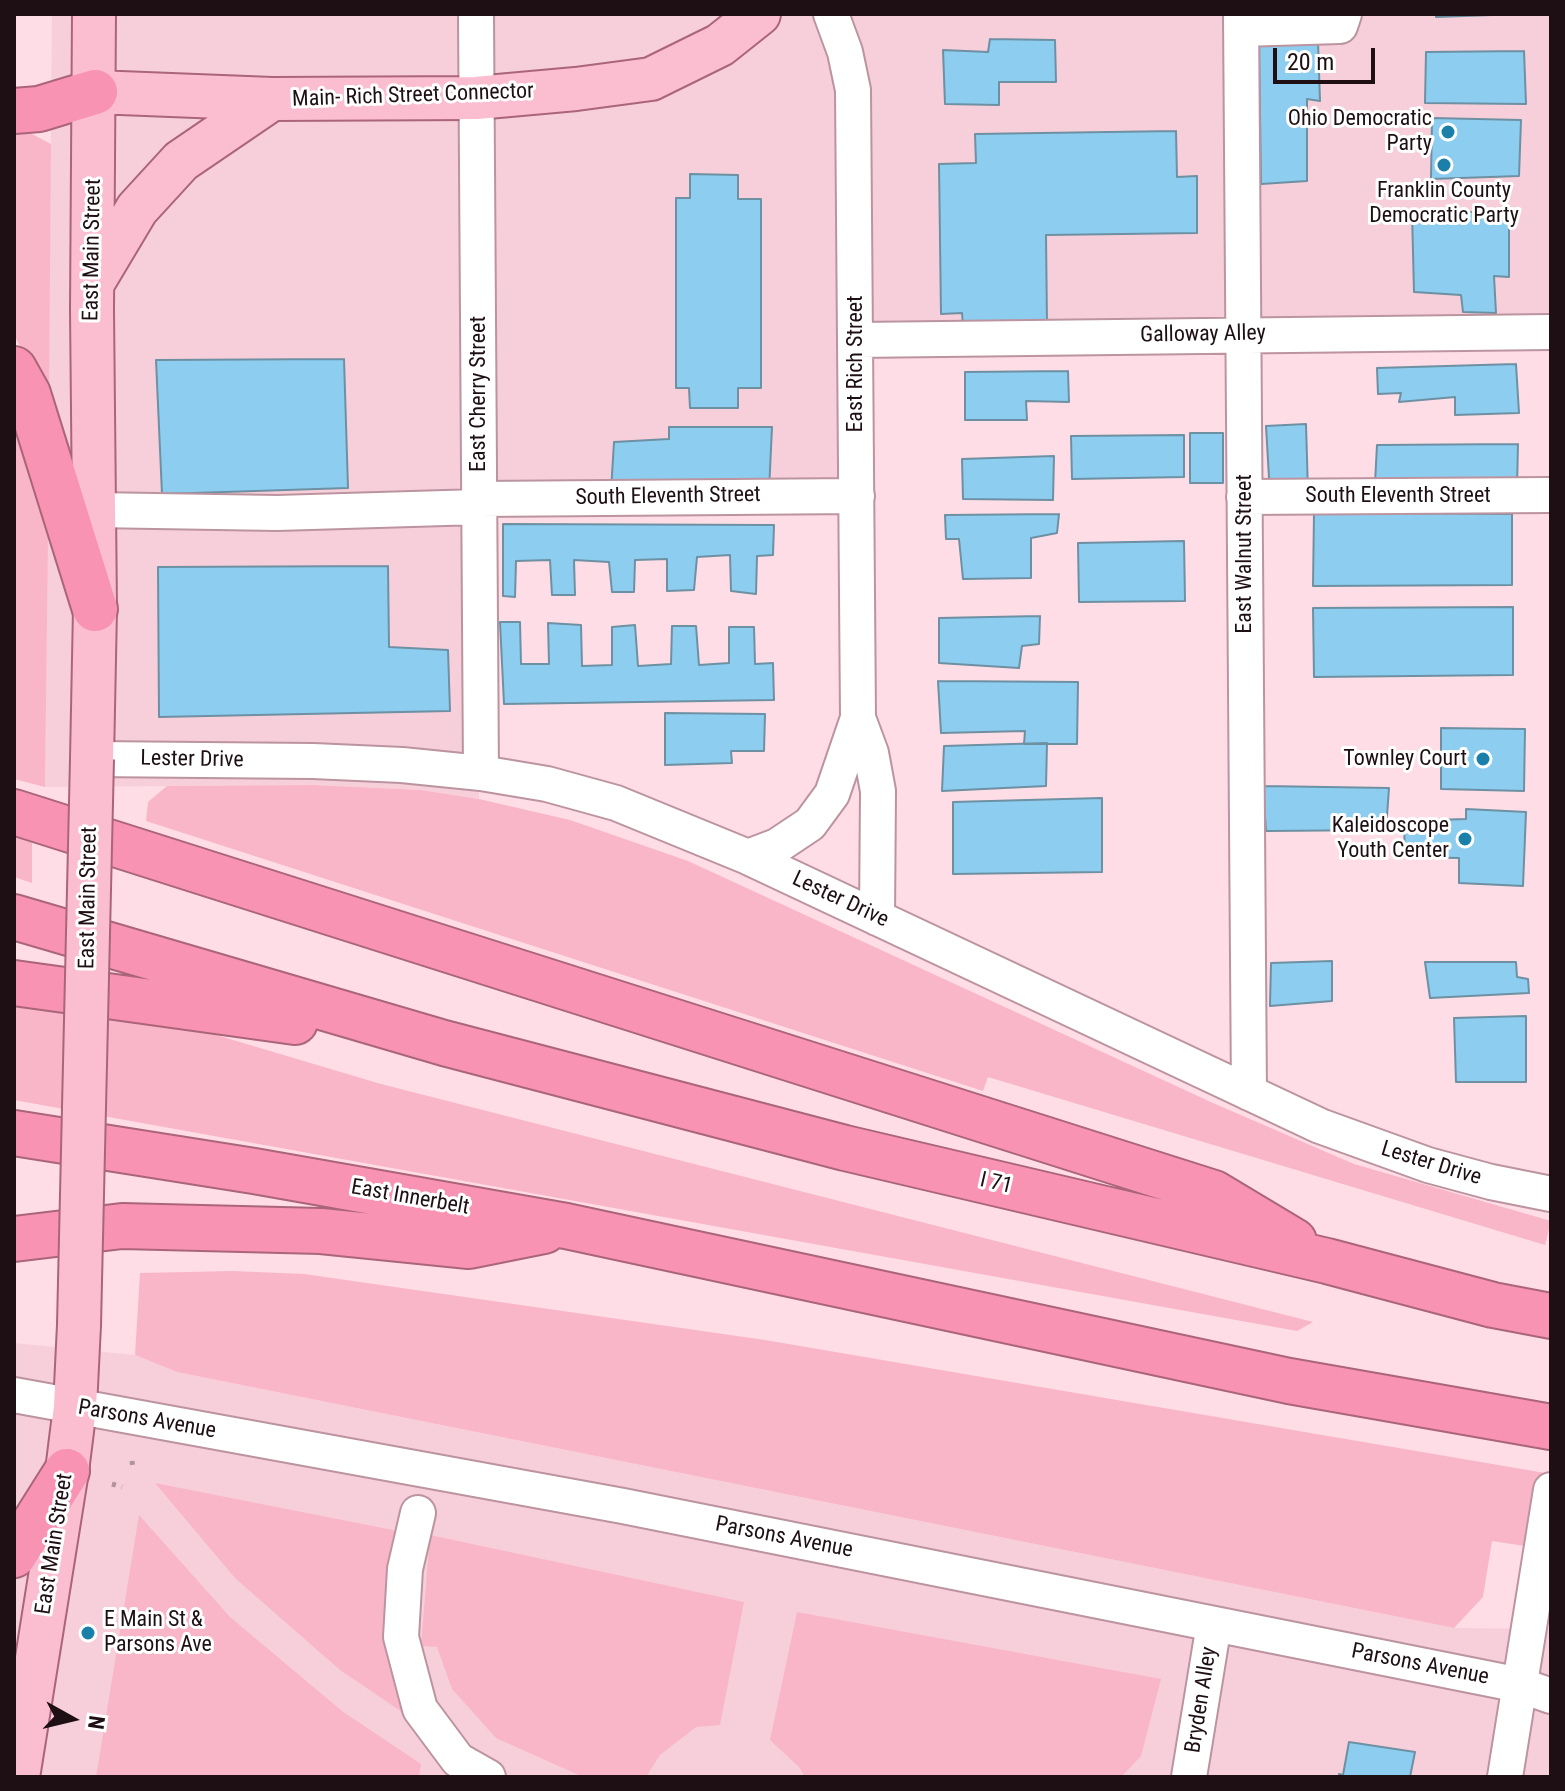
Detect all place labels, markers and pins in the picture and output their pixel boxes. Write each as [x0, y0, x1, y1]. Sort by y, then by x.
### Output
place label: Ohio Democratic Party [1288, 106, 1432, 158]
marker: Ohio Democratic Party [1439, 123, 1457, 141]
marker: Franklin County Democratic Party [1435, 156, 1453, 174]
place label: Franklin County Democratic Party [1369, 178, 1519, 230]
place label: Townley Court [1343, 746, 1467, 772]
marker: Townley Court [1474, 750, 1492, 768]
place label: Kaleidoscope Youth Center [1332, 813, 1449, 864]
marker: Kaleidoscope Youth Center [1456, 830, 1474, 848]
place label: E Main St & Parsons Ave [104, 1607, 212, 1658]
marker: E Main St & Parsons Ave [79, 1624, 97, 1642]

